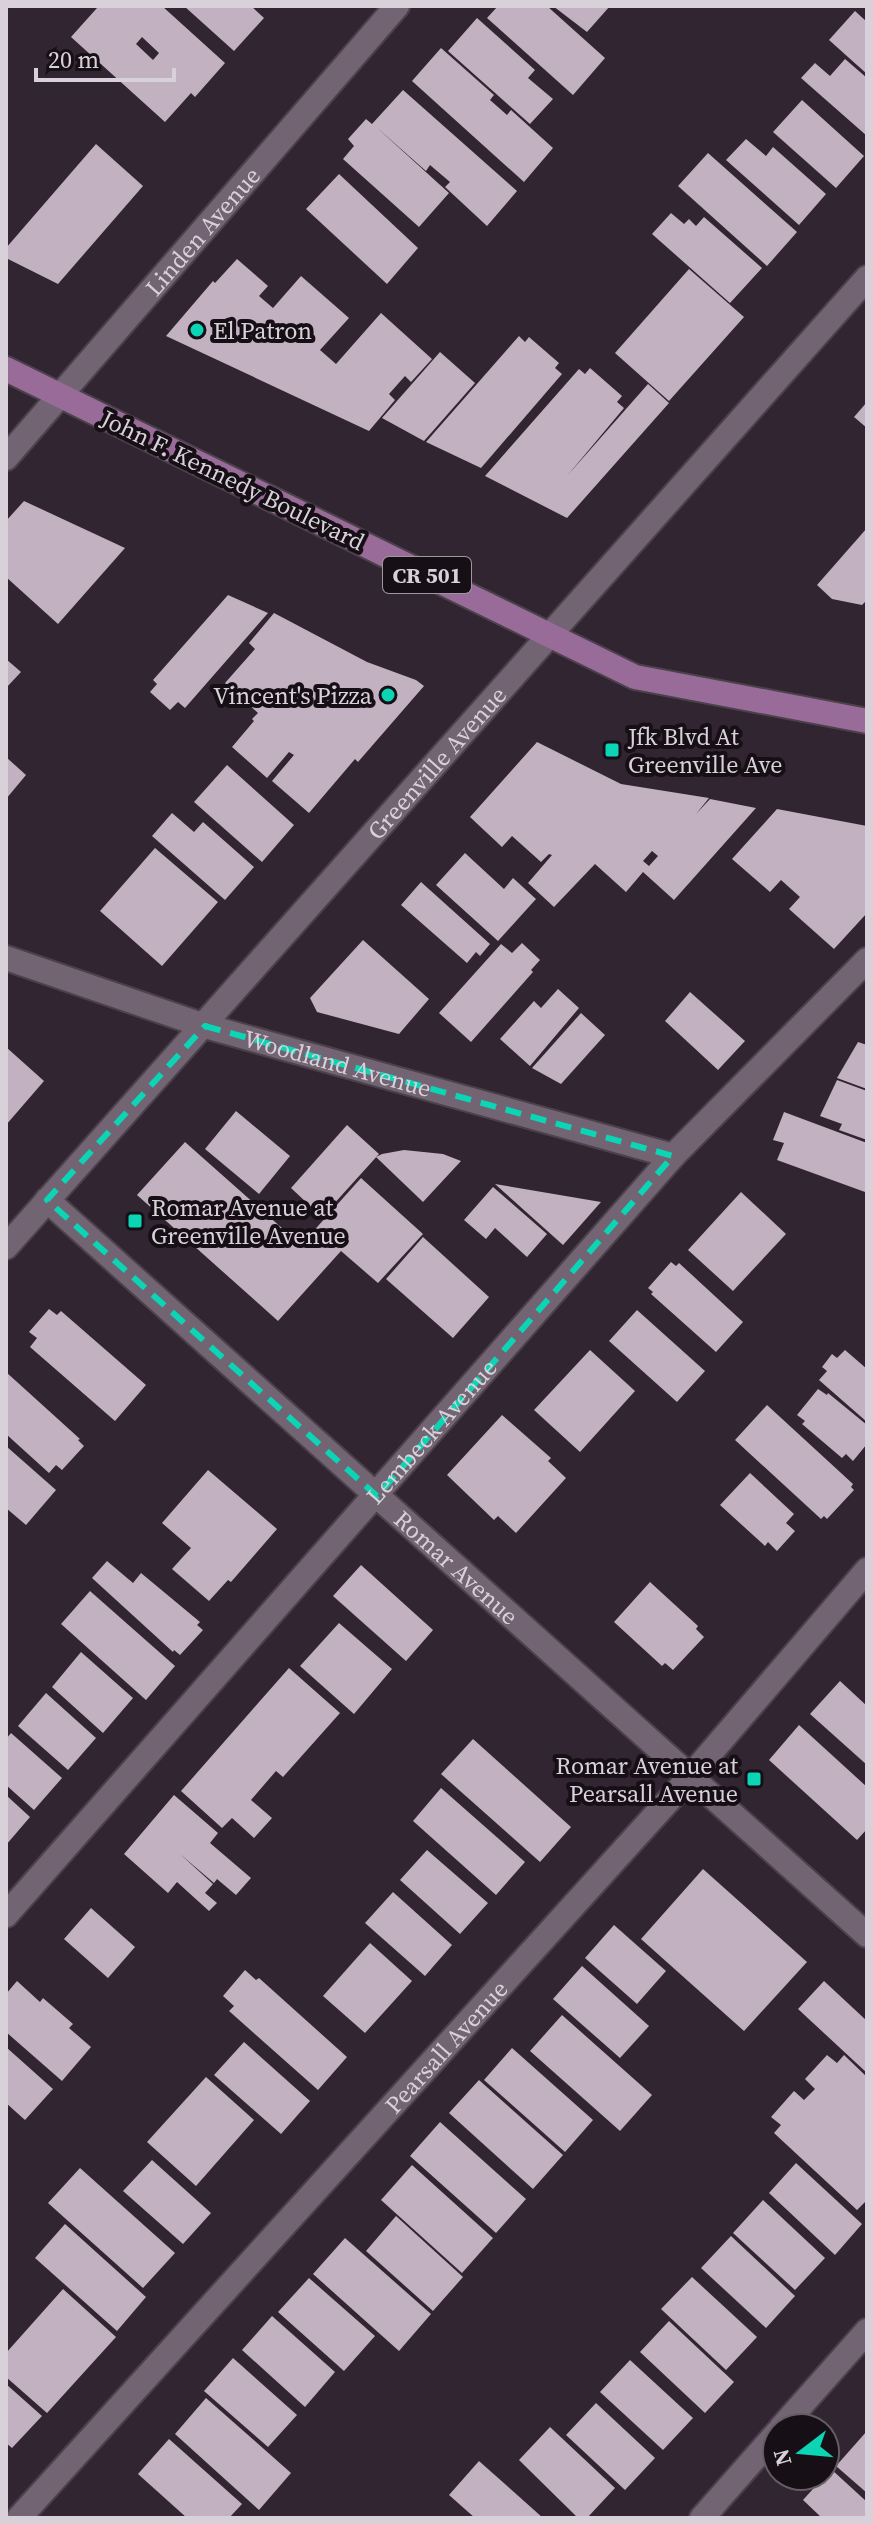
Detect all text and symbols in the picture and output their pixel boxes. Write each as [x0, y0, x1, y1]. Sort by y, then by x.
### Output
scale bar [36, 32, 174, 82]
text: 20 m [48, 43, 99, 76]
street label: Linden Avenue [137, 159, 267, 303]
place label: El Patron [213, 314, 312, 347]
marker: El Patron [188, 321, 206, 339]
street label: John F. Kennedy Boulevard [95, 401, 371, 558]
road number: CR 501 [383, 557, 471, 593]
place label: Vincent's Pizza [213, 679, 373, 712]
street label: Greenville Avenue [359, 679, 513, 846]
marker: Vincent's Pizza [379, 686, 397, 704]
place label: Jfk Blvd At Greenville Ave [627, 720, 782, 781]
marker: Jfk Blvd At Greenville Ave [603, 741, 621, 759]
street label: Woodland Avenue [240, 1021, 435, 1105]
place label: Romar Avenue at Greenville Avenue [151, 1191, 346, 1252]
marker: Romar Avenue at Greenville Avenue [126, 1212, 144, 1230]
street label: Lembeck Avenue [358, 1352, 504, 1511]
street label: Romar Avenue [387, 1502, 526, 1632]
place label: Romar Avenue at Pearsall Avenue [556, 1749, 738, 1810]
marker: Romar Avenue at Pearsall Avenue [745, 1770, 763, 1788]
street label: Pearsall Avenue [377, 1973, 515, 2120]
north arrow [761, 2412, 841, 2492]
text: N [765, 2446, 798, 2469]

